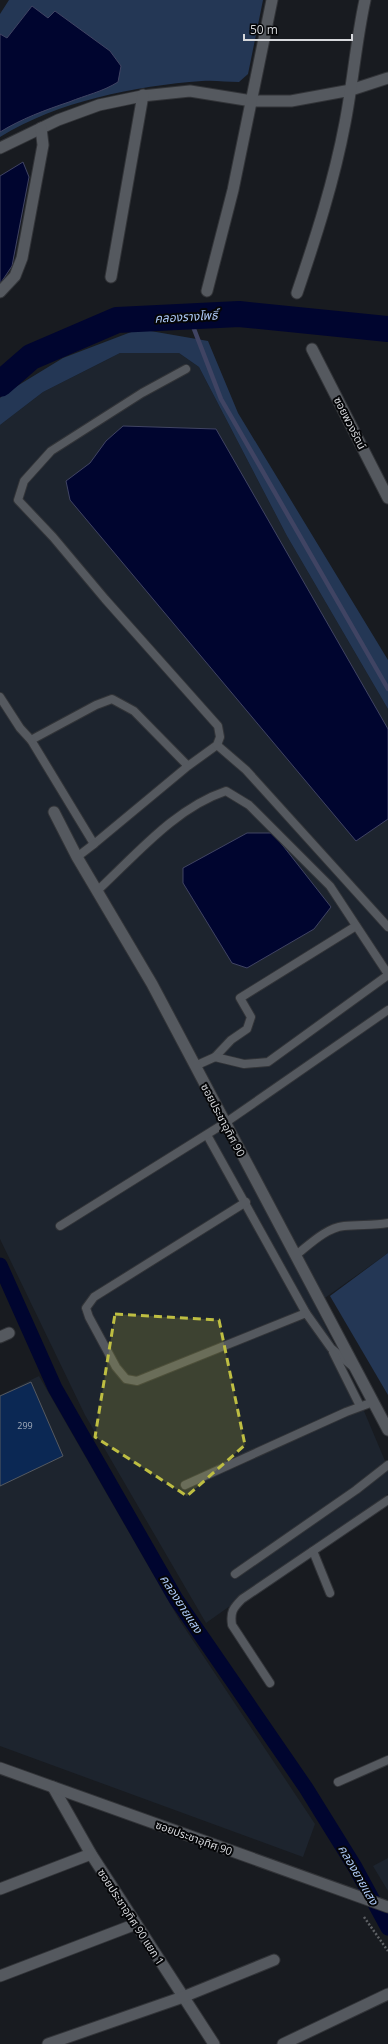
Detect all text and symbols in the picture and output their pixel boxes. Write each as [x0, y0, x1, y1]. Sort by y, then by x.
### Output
scale bar [244, 16, 352, 42]
text: 50 m [250, 21, 278, 38]
water label: คลองรางโพธิ์ [154, 306, 221, 327]
street label: ซอยพวงรัตน์ [331, 394, 370, 452]
street label: ซอยประชาอุทิศ 90 [198, 1081, 249, 1159]
house number: 299 [17, 1419, 33, 1432]
water label: คลองยายแสง [156, 1571, 207, 1637]
street label: ซอยประชาอุทิศ 90 [154, 1817, 235, 1858]
water label: คลองยายแสง [334, 1842, 383, 1908]
street label: ซอยประชาอุทิศ 90 แยก 1 [95, 1866, 168, 1968]

